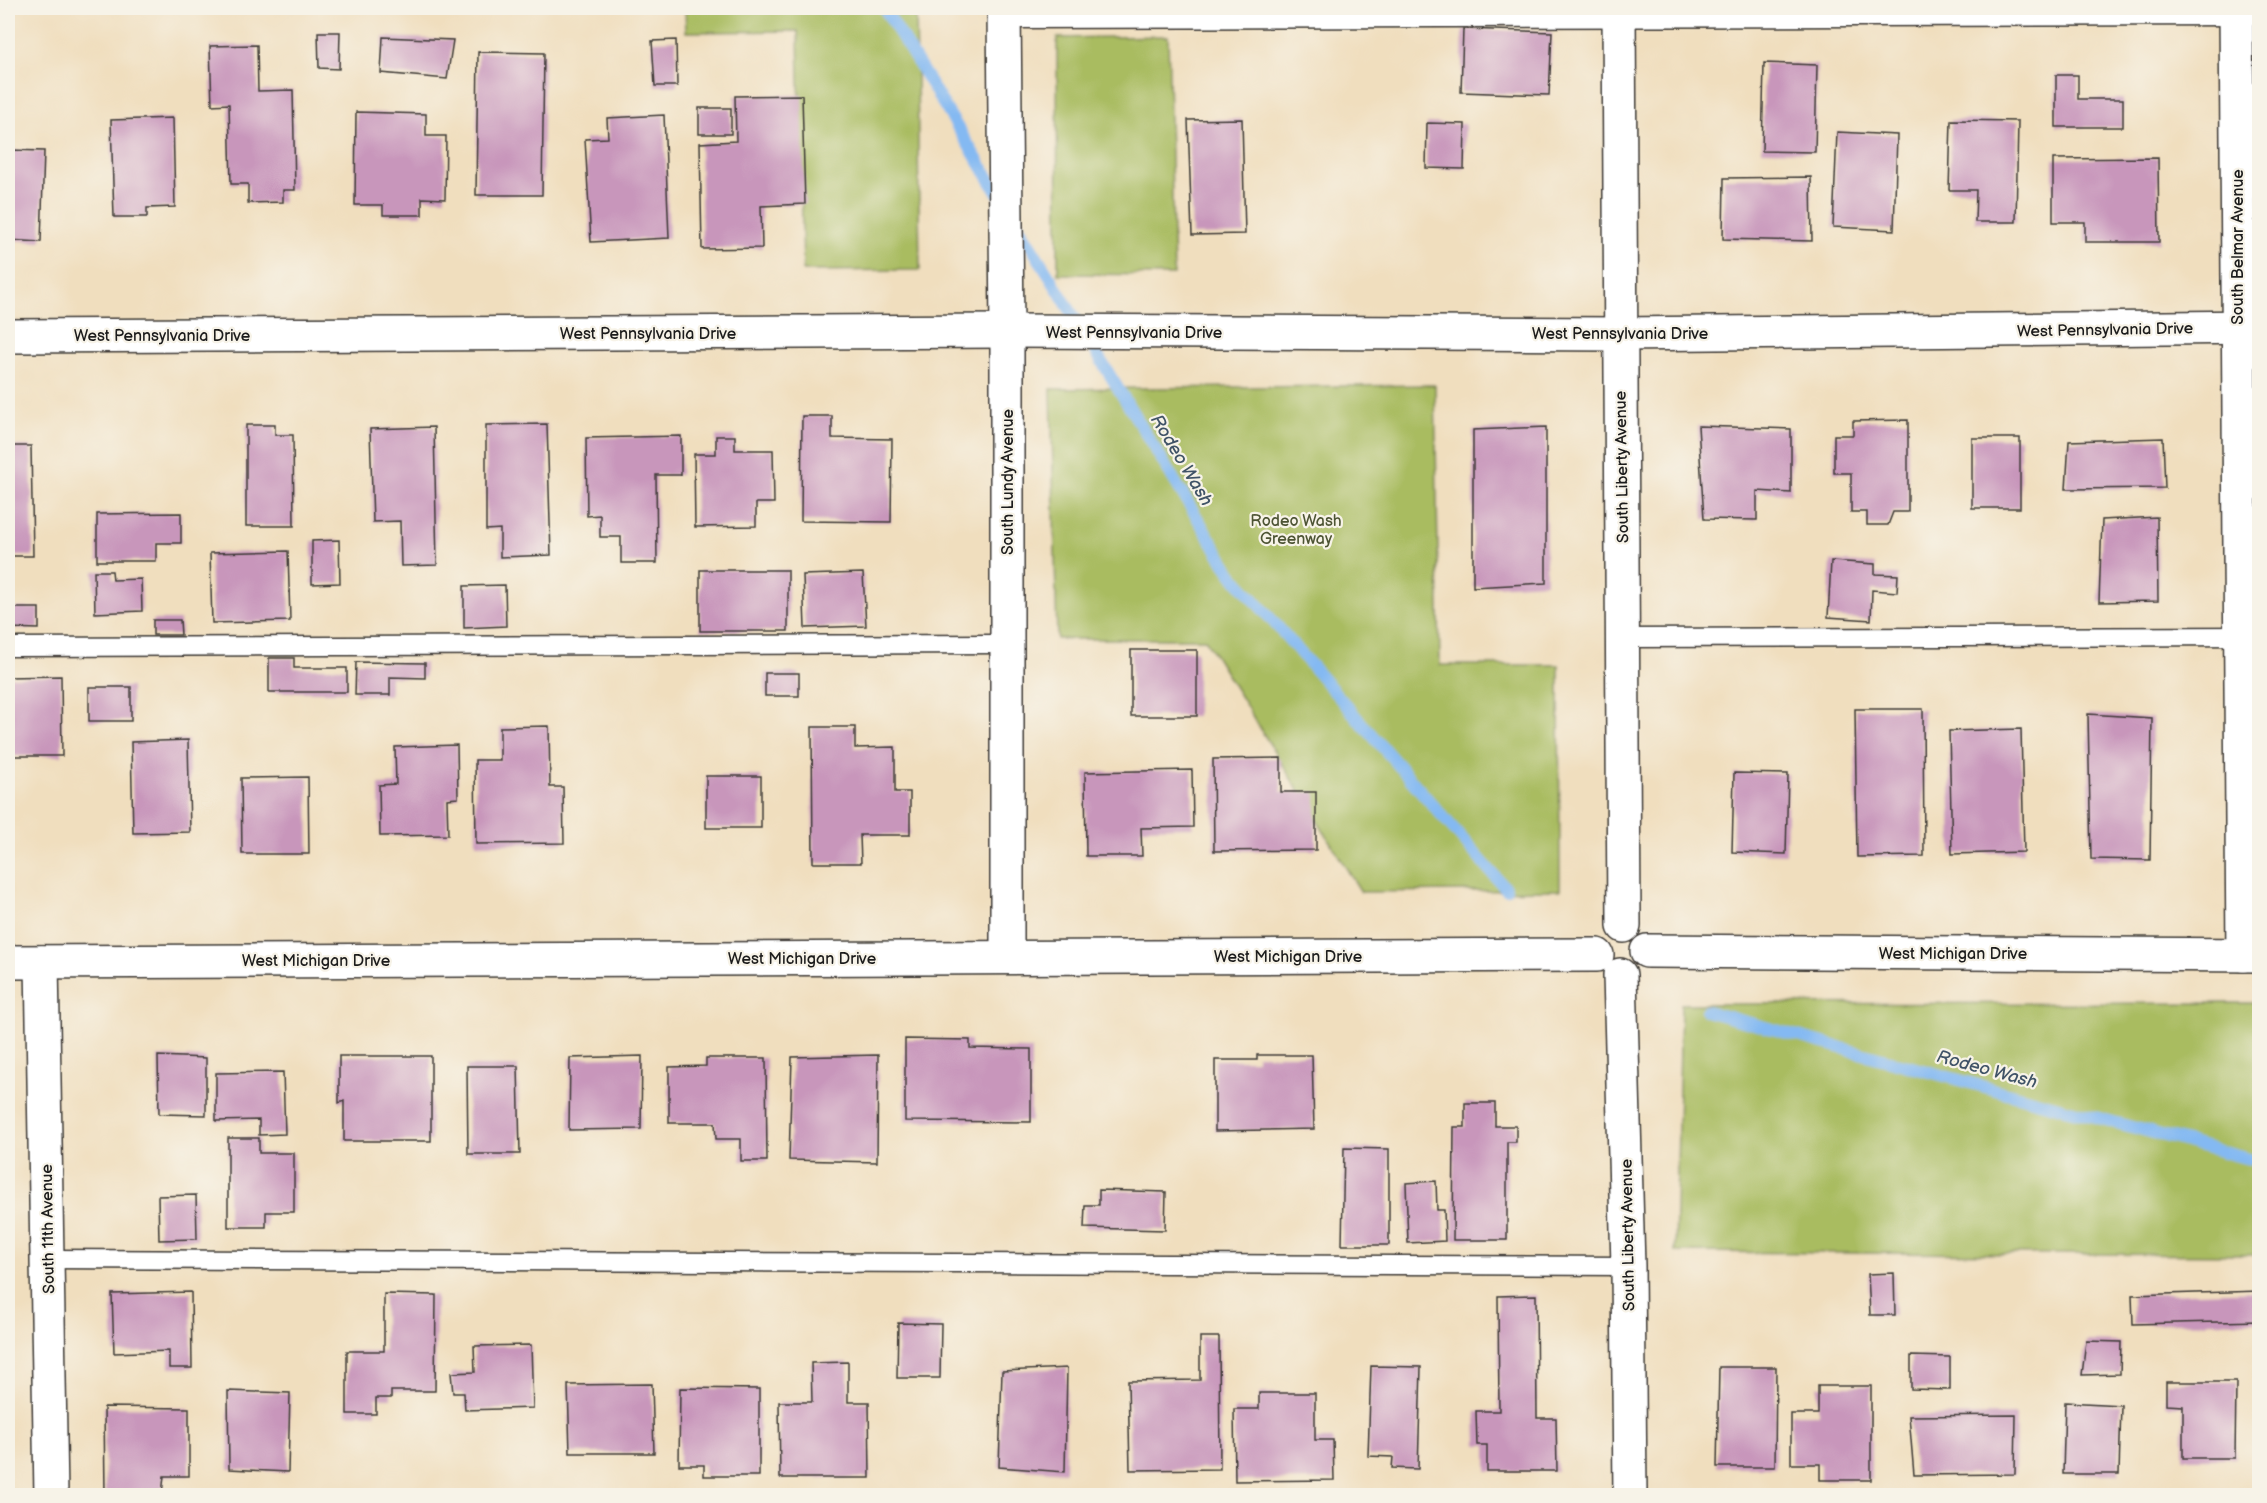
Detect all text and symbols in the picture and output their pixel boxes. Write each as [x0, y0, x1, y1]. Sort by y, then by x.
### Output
street label: South Belmar Avenue [2229, 169, 2248, 325]
street label: West Pennsylvania Drive [2017, 319, 2194, 342]
street label: West Pennsylvania Drive [1046, 324, 1223, 343]
street label: West Pennsylvania Drive [560, 325, 737, 344]
street label: West Pennsylvania Drive [1532, 325, 1709, 344]
street label: West Pennsylvania Drive [74, 327, 251, 346]
street label: South Liberty Avenue [1612, 390, 1633, 543]
street label: South Lundy Avenue [999, 408, 1018, 555]
water label: Rodeo Wash [1146, 411, 1217, 510]
park label: Rodeo Wash Greenway [1250, 512, 1342, 549]
street label: West Michigan Drive [1879, 945, 2028, 964]
street label: West Michigan Drive [1214, 948, 1363, 967]
street label: West Michigan Drive [728, 950, 877, 969]
street label: West Michigan Drive [242, 952, 391, 971]
water label: Rodeo Wash [1934, 1046, 2040, 1093]
street label: South Liberty Avenue [1618, 1158, 1639, 1311]
street label: South 11th Avenue [38, 1163, 59, 1294]

